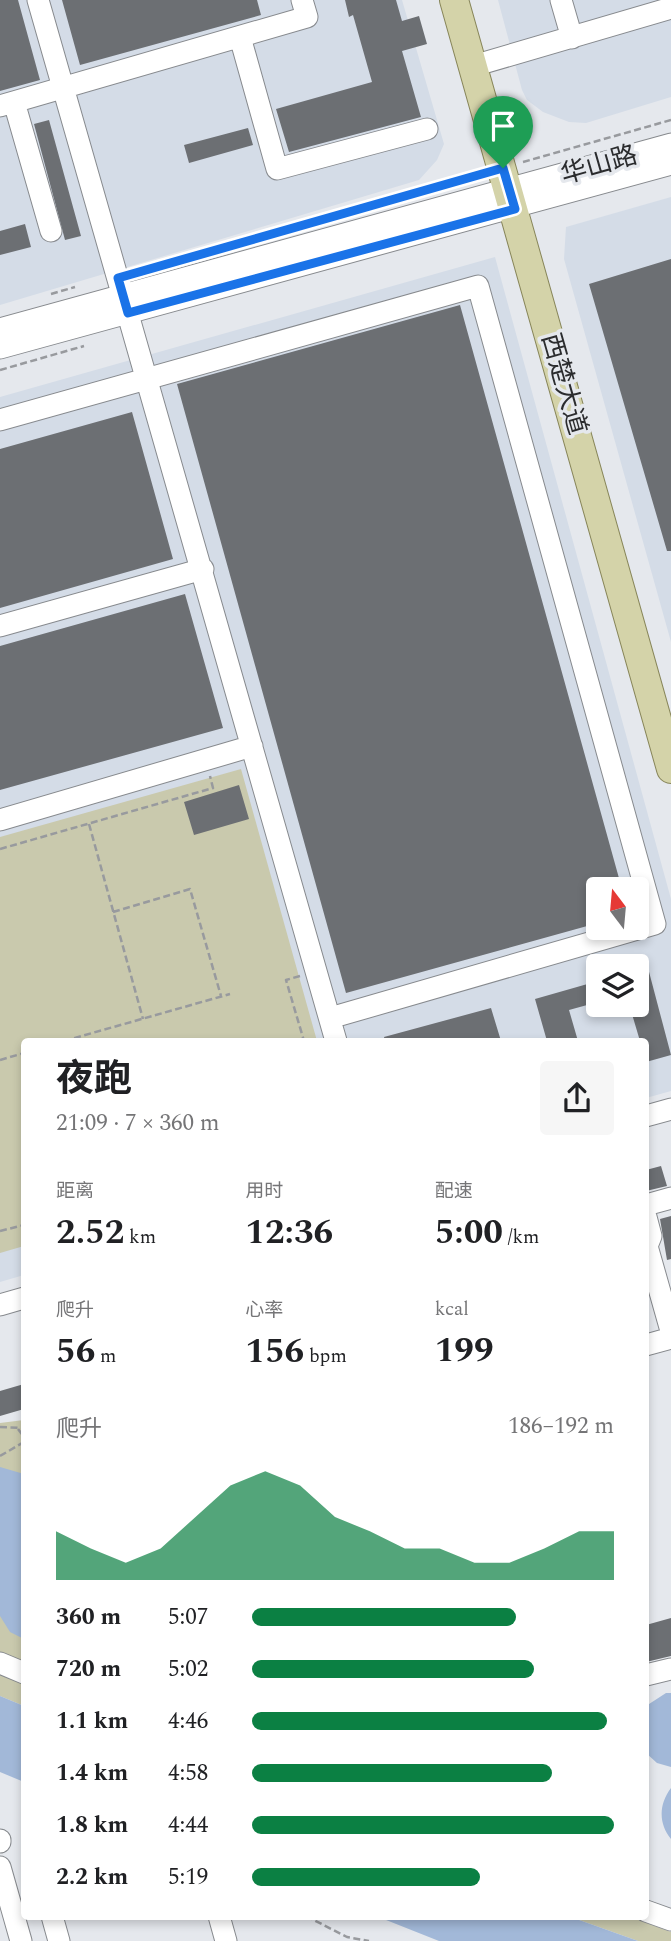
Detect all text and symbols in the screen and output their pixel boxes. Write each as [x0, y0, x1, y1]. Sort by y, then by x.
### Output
pin [473, 96, 533, 168]
icon: arrive [484, 107, 522, 145]
street label: 华山路 [556, 135, 642, 195]
street label: 西楚大道 [530, 328, 598, 440]
north arrow [586, 877, 649, 940]
map controls [586, 877, 649, 1017]
button: layers [586, 954, 649, 1017]
text: 夜跑 [56, 1051, 132, 1109]
button: share [540, 1061, 614, 1135]
text: 21:09 · 7 × 360 m [56, 1106, 220, 1141]
text: 距离 [56, 1177, 94, 1206]
text: 用时 [245, 1177, 283, 1206]
text: 配速 [435, 1177, 473, 1206]
text: 2.52 [56, 1206, 124, 1259]
text: 12:36 [245, 1206, 333, 1259]
text: 5:00 [435, 1206, 503, 1259]
text: km [124, 1223, 156, 1252]
text: /km [503, 1223, 539, 1252]
text: kcal [435, 1295, 469, 1324]
text: 爬升 [56, 1296, 94, 1325]
text: 心率 [245, 1296, 283, 1325]
text: 199 [435, 1324, 494, 1377]
text: 56 [56, 1325, 95, 1378]
text: 156 [245, 1325, 304, 1378]
text: m [95, 1342, 116, 1371]
text: bpm [304, 1342, 347, 1371]
text: 186–192 m [508, 1409, 614, 1444]
text: 爬升 [56, 1412, 102, 1447]
text: 360 m [56, 1600, 121, 1635]
text: 5:07 [168, 1600, 208, 1635]
text: 720 m [56, 1652, 121, 1687]
text: 5:02 [168, 1652, 208, 1687]
text: 1.1 km [56, 1704, 128, 1739]
text: 4:46 [168, 1704, 208, 1739]
text: 1.4 km [56, 1756, 128, 1791]
text: 4:58 [168, 1756, 208, 1791]
text: 1.8 km [56, 1808, 128, 1843]
text: 4:44 [168, 1808, 208, 1843]
text: 2.2 km [56, 1860, 128, 1895]
text: 5:19 [168, 1860, 208, 1895]

